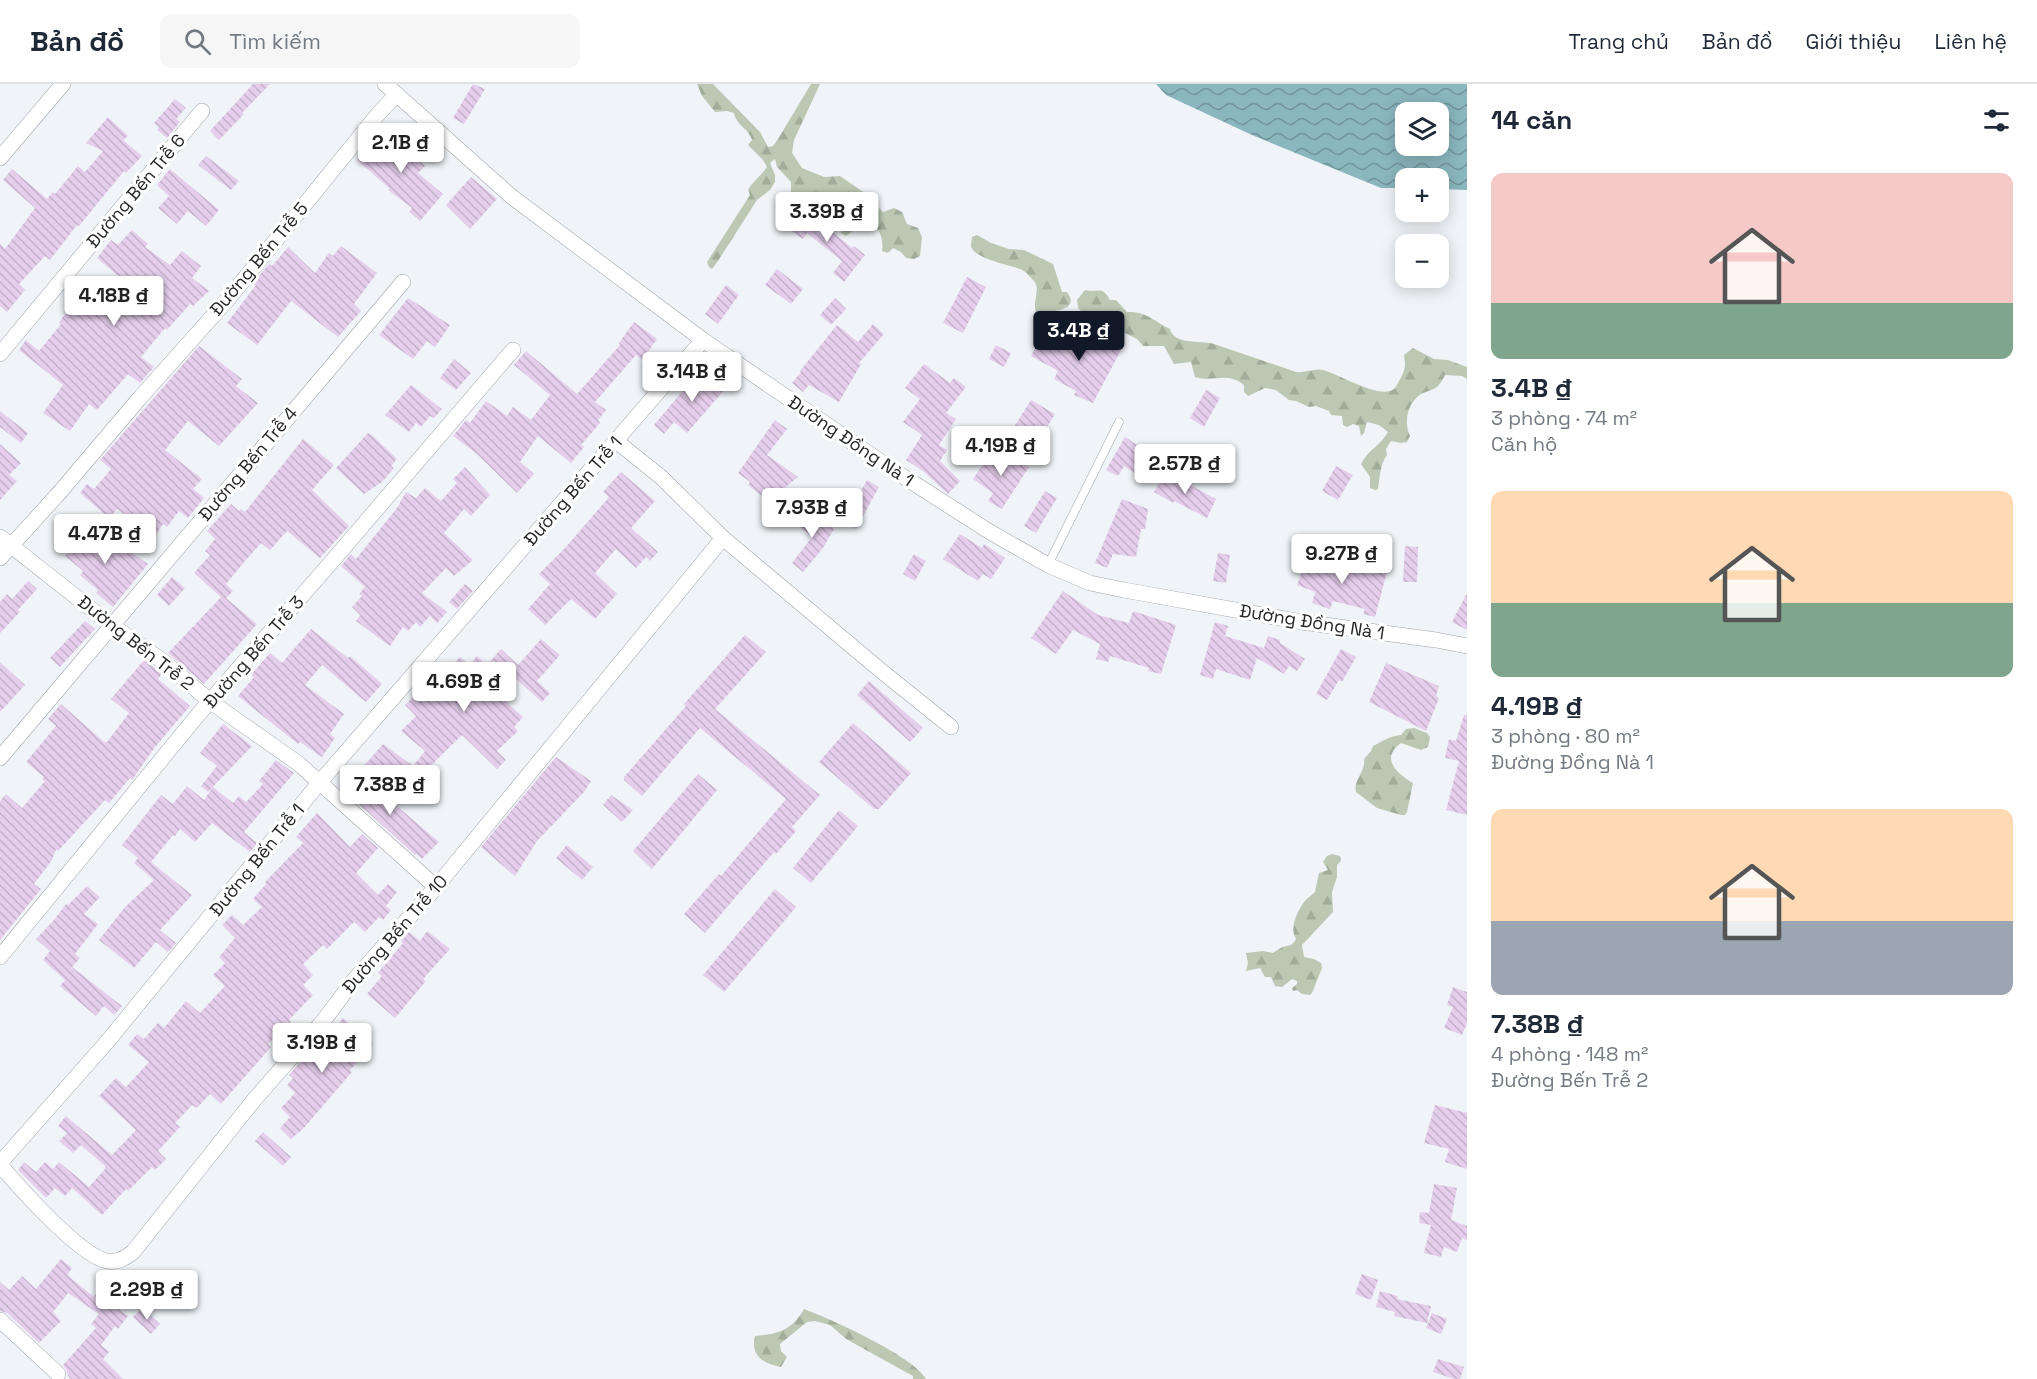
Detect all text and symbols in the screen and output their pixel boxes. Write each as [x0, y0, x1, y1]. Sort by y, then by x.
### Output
search box [160, 14, 580, 68]
text: Bản đồ [30, 23, 124, 59]
icon: search [181, 25, 214, 58]
text: Tìm kiếm [229, 27, 321, 55]
text: Trang chủ [1569, 28, 1669, 55]
text: Bản đồ [1702, 28, 1773, 55]
text: Giới thiệu [1806, 28, 1901, 55]
text: Liên hệ [1934, 28, 2007, 55]
map controls [1395, 102, 1449, 288]
button: layers [1395, 102, 1449, 156]
text: 14 căn [1491, 103, 1572, 137]
icon: filters [1980, 104, 2013, 137]
pin: 2.1B ₫ [352, 123, 450, 174]
street label: Đường Bến Trễ 6 [81, 129, 190, 252]
text: 2.1B ₫ [372, 129, 430, 155]
button: + [1395, 168, 1449, 222]
pin: 3.39B ₫ [772, 192, 882, 243]
street label: Đường Bến Trễ 5 [204, 197, 313, 320]
text: 3.39B ₫ [789, 198, 865, 224]
icon: home [1698, 212, 1806, 320]
button: − [1395, 234, 1449, 288]
pin: 4.18B ₫ [59, 276, 169, 327]
text: 4.18B ₫ [78, 282, 150, 308]
pin: 3.4B ₫ [1030, 311, 1128, 362]
text: 3.4B ₫ [1047, 317, 1111, 343]
pin: 3.14B ₫ [637, 352, 747, 403]
text: 3.14B ₫ [656, 358, 728, 384]
text: 3.4B ₫ [1491, 371, 1573, 405]
street label: Đường Đồng Nà 1 [784, 390, 919, 491]
street label: Đường Bến Trễ 4 [193, 402, 302, 525]
text: 3 phòng · 74 m² [1491, 405, 1637, 431]
pin: 4.19B ₫ [946, 426, 1056, 477]
street label: Đường Bến Trễ 1 [519, 431, 627, 550]
text: Căn hộ [1491, 431, 1557, 457]
text: 4.19B ₫ [965, 432, 1037, 458]
pin: 2.57B ₫ [1130, 444, 1240, 495]
text: 2.57B ₫ [1148, 450, 1222, 476]
pin: 7.93B ₫ [757, 488, 867, 539]
text: 7.93B ₫ [776, 494, 848, 520]
pin: 4.47B ₫ [50, 514, 160, 565]
text: 4.47B ₫ [68, 520, 142, 546]
icon: home [1698, 530, 1806, 638]
pin: 9.27B ₫ [1287, 534, 1397, 585]
text: 9.27B ₫ [1305, 540, 1379, 566]
street label: Đường Bến Trễ 2 [73, 590, 199, 695]
street label: Đường Bến Trễ 3 [199, 591, 309, 713]
street label: Đường Đồng Nà 1 [1238, 599, 1386, 644]
pin: 4.69B ₫ [409, 662, 519, 713]
text: 4.69B ₫ [426, 668, 502, 694]
text: 4.19B ₫ [1491, 689, 1584, 723]
text: 3 phòng · 80 m² [1491, 723, 1640, 749]
text: Đường Đồng Nà 1 [1491, 749, 1654, 775]
pin: 7.38B ₫ [335, 765, 445, 816]
text: 7.38B ₫ [354, 771, 426, 797]
street label: Đường Bến Trễ 1 [204, 799, 309, 921]
icon: home [1698, 848, 1806, 956]
street label: Đường Bến Trễ 10 [337, 870, 452, 998]
text: 7.38B ₫ [1491, 1007, 1585, 1041]
pin: 3.19B ₫ [267, 1023, 377, 1074]
text: 3.19B ₫ [287, 1029, 357, 1055]
text: 4 phòng · 148 m² [1491, 1041, 1648, 1067]
text: Đường Bến Trễ 2 [1491, 1067, 1648, 1093]
pin: 2.29B ₫ [92, 1270, 202, 1321]
text: 2.29B ₫ [110, 1276, 184, 1302]

